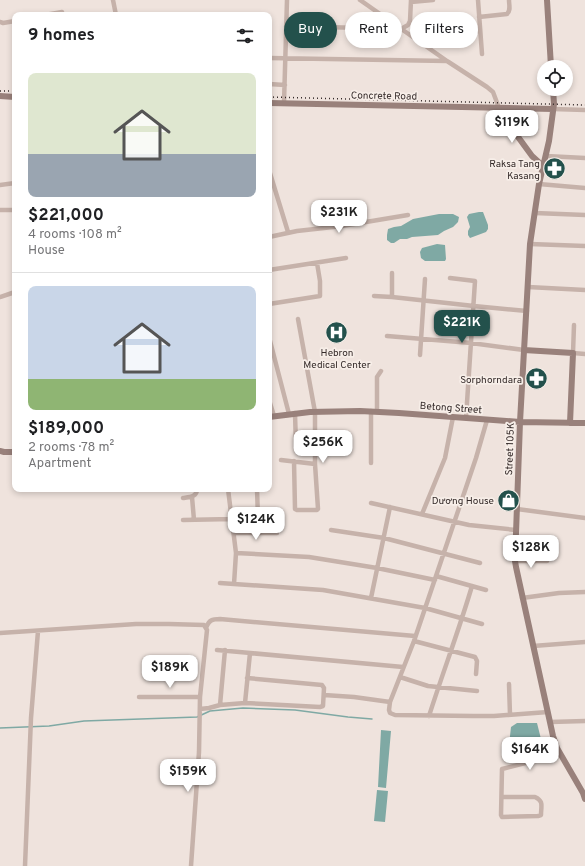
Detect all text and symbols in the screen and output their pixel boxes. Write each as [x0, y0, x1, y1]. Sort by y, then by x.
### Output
chip: Buy [284, 12, 337, 48]
chip: Rent [345, 12, 402, 48]
chip: Filters [410, 12, 478, 48]
text: 9 homes [28, 25, 95, 47]
icon: filters [234, 25, 256, 47]
map controls [537, 60, 573, 96]
button: locate [537, 60, 573, 96]
street label: Concrete Road [351, 89, 417, 104]
icon: home [106, 99, 178, 171]
pin: $119K [484, 110, 540, 144]
text: $119K [494, 115, 530, 131]
pharmacy icon: Raksa Tang Kasang [542, 156, 568, 182]
place label: Raksa Tang Kasang [489, 158, 540, 183]
pin: $231K [311, 200, 367, 234]
text: $221,000 [28, 205, 104, 227]
text: $231K [320, 205, 358, 221]
text: 4 rooms · 108 m² [28, 227, 122, 243]
text: House [28, 243, 65, 259]
pin: $221K [434, 310, 490, 344]
icon: home [106, 312, 178, 384]
text: $221K [443, 315, 481, 331]
hospital icon: Hebron Medical Center [324, 319, 350, 345]
place label: Hebron Medical Center [303, 347, 371, 372]
pharmacy icon: Sorphorndara [524, 366, 550, 392]
place label: Sorphorndara [460, 374, 522, 387]
street label: Betong Street [419, 400, 483, 417]
text: $189,000 [28, 418, 104, 440]
street label: Street 105K [503, 422, 518, 476]
pin: $256K [295, 430, 351, 464]
text: $256K [303, 435, 343, 451]
text: 2 rooms · 78 m² [28, 440, 114, 456]
text: Apartment [28, 456, 91, 472]
shop icon: Dương House [496, 487, 522, 513]
place label: Dương House [432, 495, 494, 508]
pin: $124K [228, 507, 284, 541]
text: $124K [237, 512, 275, 528]
pin: $128K [503, 535, 559, 569]
text: $128K [512, 540, 550, 556]
pin: $189K [142, 655, 198, 689]
text: $189K [151, 660, 189, 676]
pin: $164K [502, 737, 558, 771]
text: $164K [511, 742, 549, 758]
pin: $159K [160, 759, 216, 793]
text: $159K [169, 764, 207, 780]

